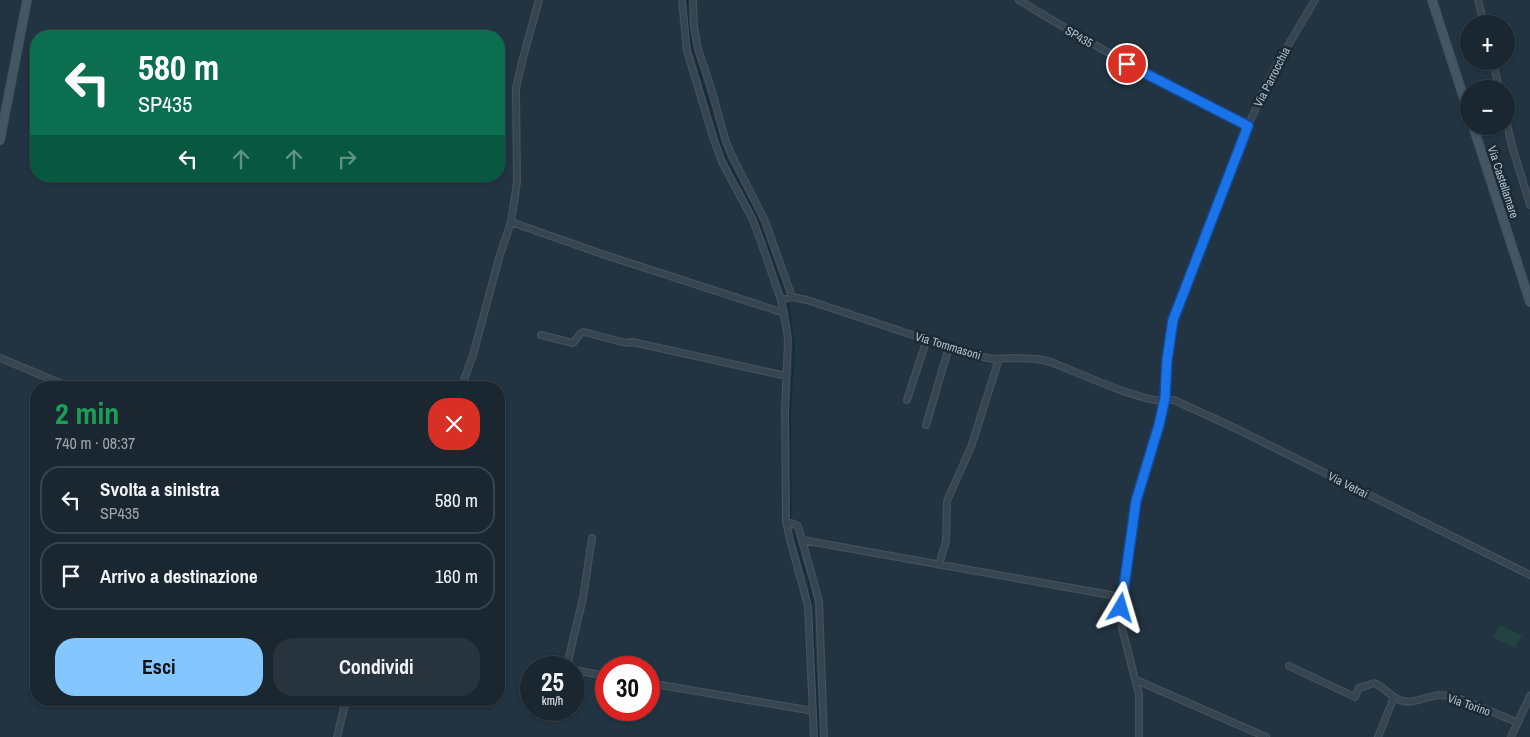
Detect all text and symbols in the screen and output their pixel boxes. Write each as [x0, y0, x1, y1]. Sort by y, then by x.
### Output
map controls [1460, 15, 1515, 135]
button: + [1460, 15, 1515, 70]
street label: SP435 [1062, 23, 1096, 52]
pin [1106, 43, 1148, 85]
text: 580 m [138, 44, 219, 91]
street label: Via Parrocchia [1250, 44, 1294, 110]
icon: left [55, 50, 120, 115]
icon: arrive [1113, 50, 1141, 78]
button: − [1460, 80, 1515, 135]
text: SP435 [138, 89, 192, 119]
street label: Via Castellamare [1484, 144, 1522, 220]
icon: left [174, 145, 202, 173]
icon: ahead [227, 145, 255, 173]
icon: ahead [280, 145, 308, 173]
icon: right [333, 145, 361, 173]
street label: Via Tommasoni [913, 328, 983, 364]
text: 2 min [55, 393, 119, 433]
button: close [428, 398, 480, 450]
text: 740 m · 08:37 [55, 432, 135, 454]
street label: Via Vetrai [1325, 468, 1371, 502]
text: Svolta a sinistra [100, 476, 220, 502]
icon: left [57, 486, 85, 514]
text: 580 m [435, 487, 478, 513]
text: SP435 [100, 502, 139, 524]
icon: arrive [57, 562, 85, 590]
text: Arrivo a destinazione [100, 563, 258, 589]
text: 160 m [435, 563, 478, 589]
position arrow [1094, 581, 1146, 633]
button: Esci [55, 638, 263, 696]
button: Condividi [273, 638, 480, 696]
speed limit sign: 30 [595, 656, 660, 721]
text: 25 [541, 665, 564, 699]
street label: Via Torino [1445, 690, 1493, 720]
text: km/h [542, 693, 563, 709]

